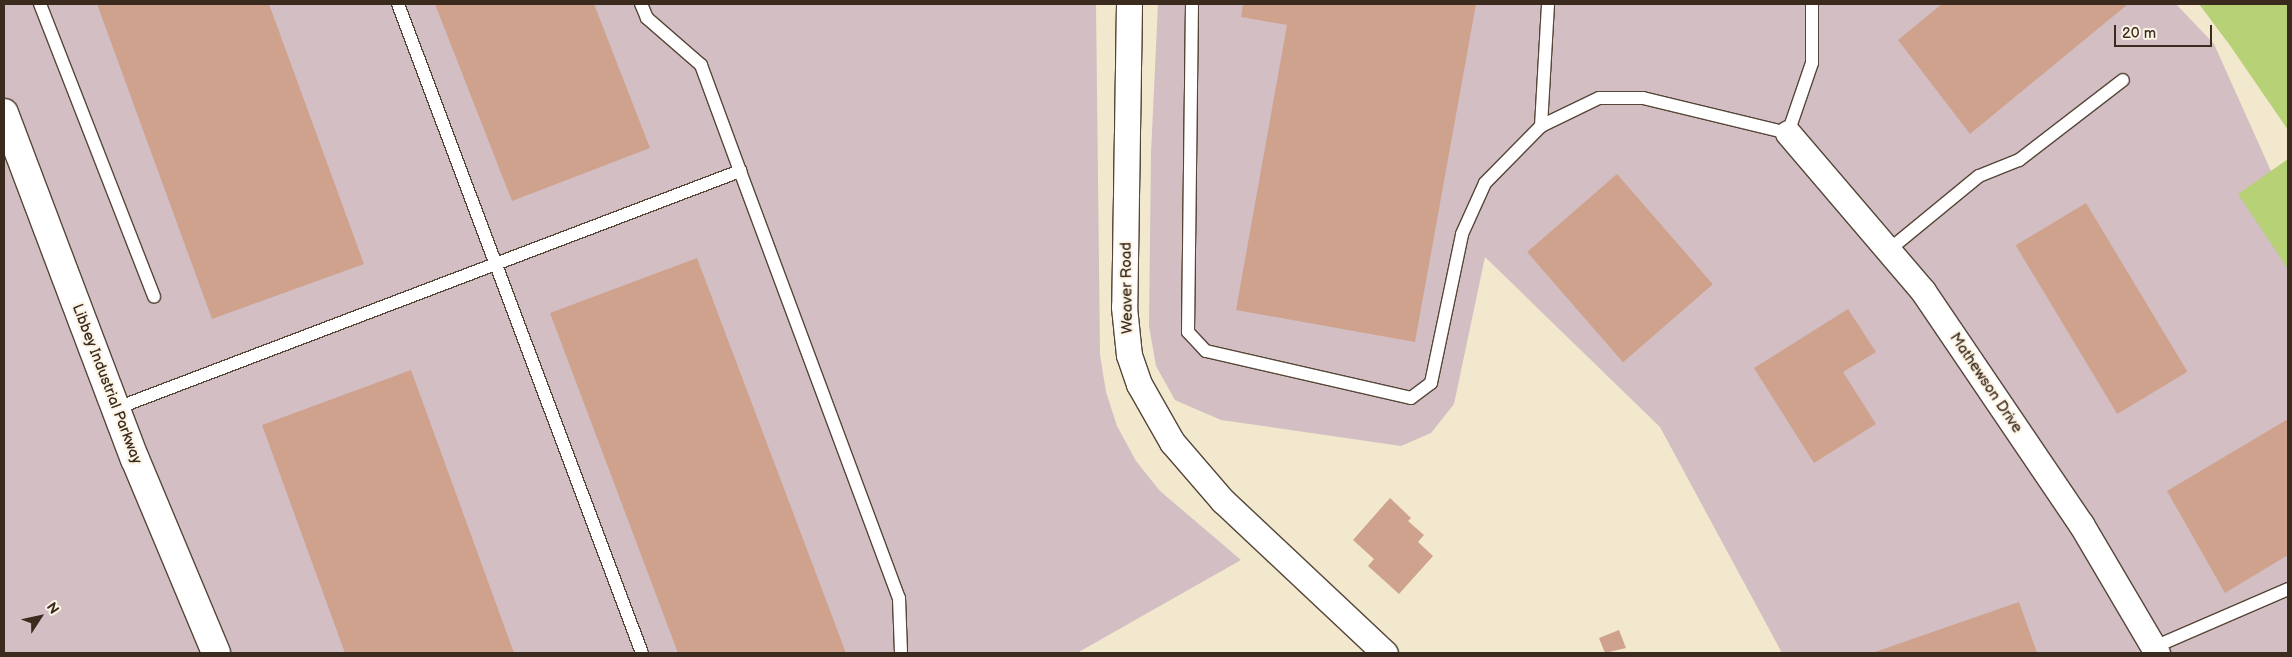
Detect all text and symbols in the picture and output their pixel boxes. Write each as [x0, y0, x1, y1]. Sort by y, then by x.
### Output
scale bar [2117, 15, 2214, 47]
text: 20 m [2122, 24, 2156, 43]
street label: Weaver Road [1117, 242, 1137, 334]
street label: Libbey Industrial Parkway [68, 301, 146, 467]
street label: Mathewson Drive [1946, 329, 2026, 437]
north arrow [15, 592, 65, 642]
text: N [43, 599, 63, 617]

